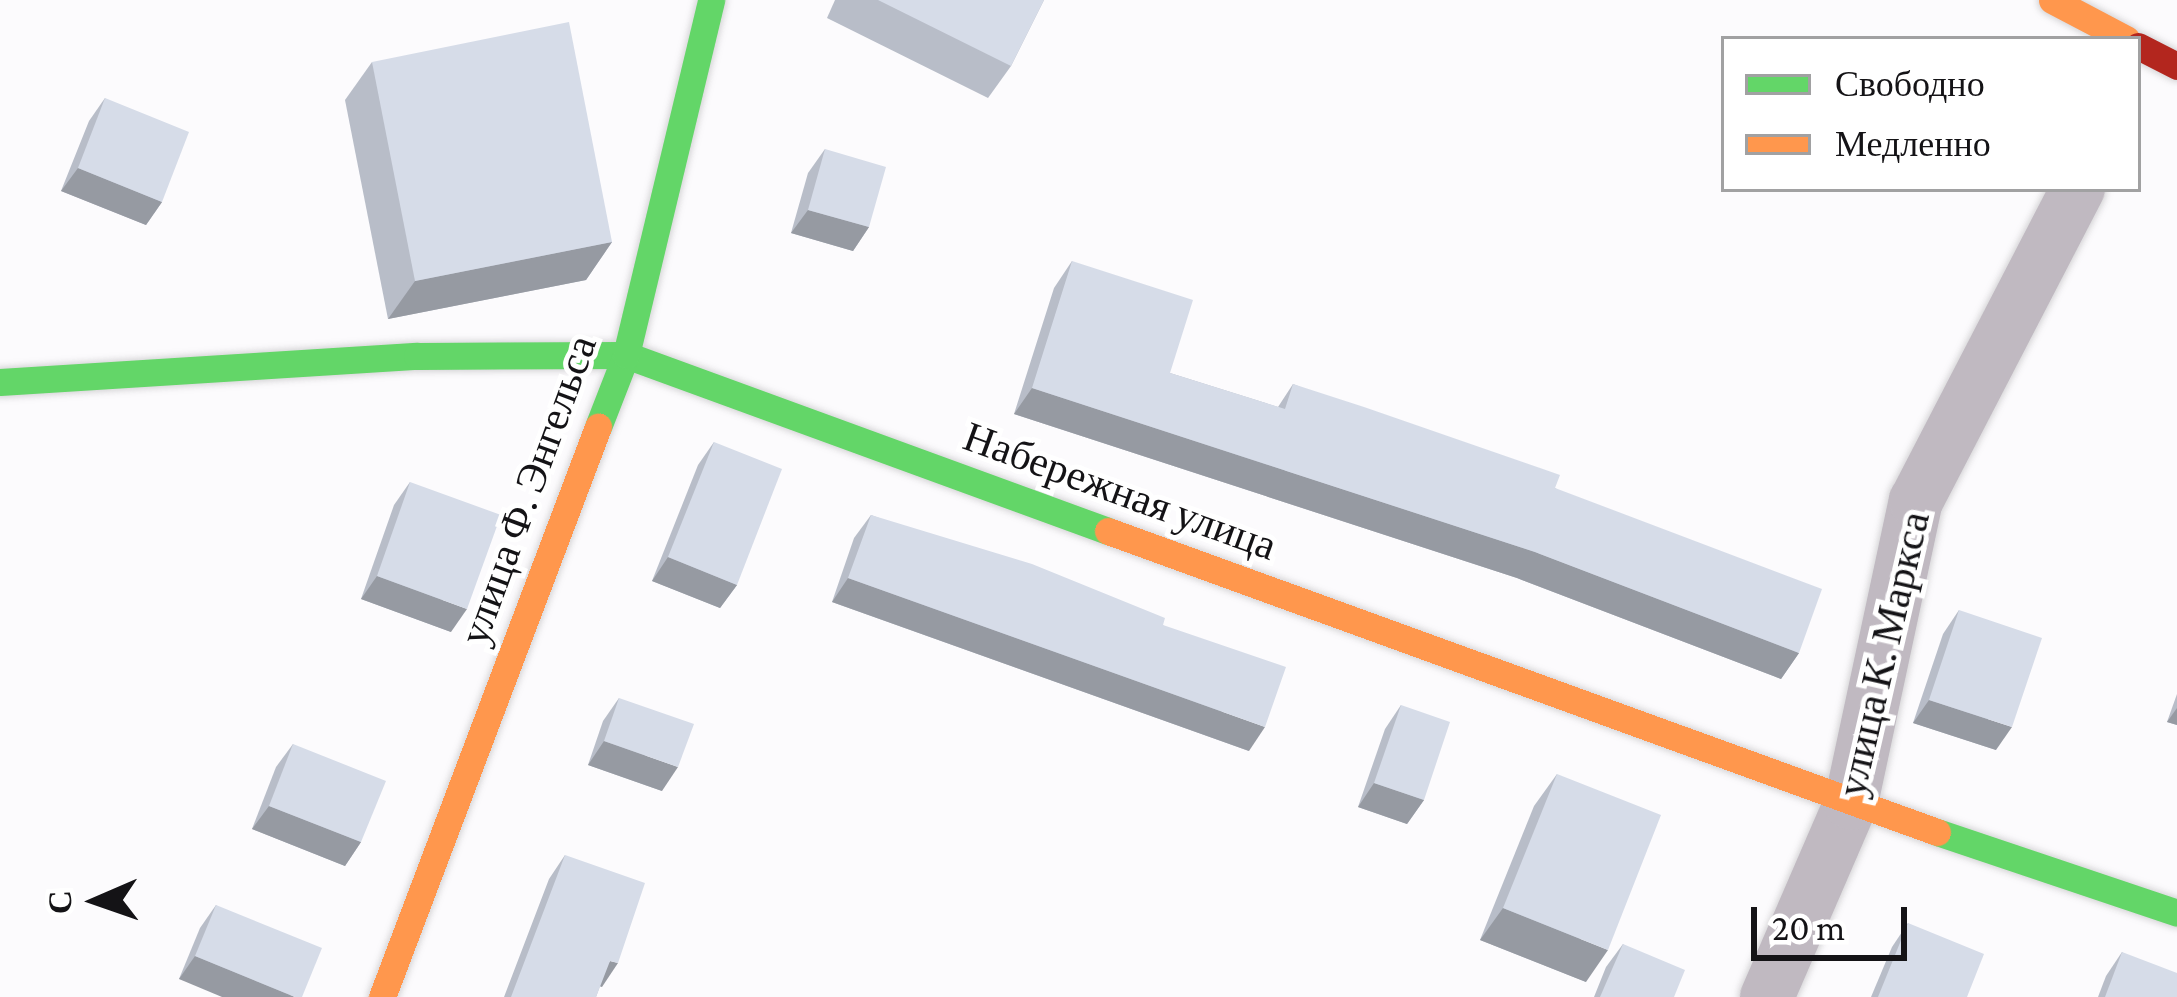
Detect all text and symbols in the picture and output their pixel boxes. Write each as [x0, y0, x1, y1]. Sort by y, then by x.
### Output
legend [1721, 36, 2141, 192]
text: Свободно [1835, 64, 1985, 104]
text: Медленно [1835, 124, 1991, 164]
street label: улица Ф. Энгельса [449, 328, 607, 652]
street label: Набережная улица [957, 411, 1283, 571]
street label: улица К. Маркса [1826, 506, 1940, 802]
north arrow [36, 841, 156, 961]
scale bar [1757, 883, 1913, 957]
text: С [41, 890, 78, 915]
text: 20 m [1772, 908, 1845, 948]

